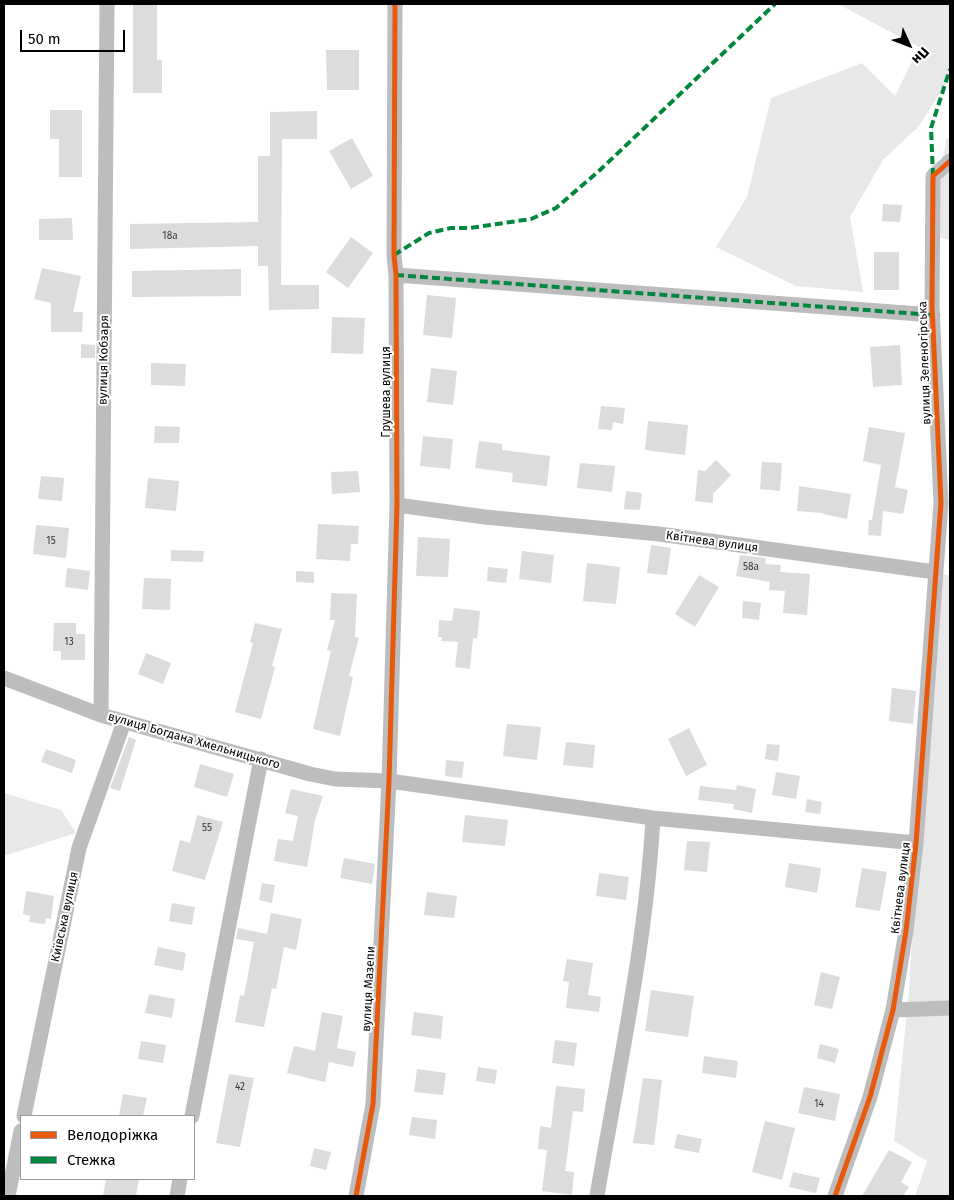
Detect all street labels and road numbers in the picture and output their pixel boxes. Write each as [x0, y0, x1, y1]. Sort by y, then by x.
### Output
street label: вулиця Зеленогірська [916, 301, 934, 425]
street label: вулиця Кобзаря [96, 315, 112, 405]
street label: Грушева вулиця [380, 346, 394, 438]
street label: Квітнева вулиця [665, 528, 759, 556]
street label: вулиця Богдана Хмельницького [106, 709, 282, 773]
street label: Квітнева вулиця [888, 841, 914, 935]
street label: Київська вулиця [48, 870, 82, 964]
street label: вулиця Мазепи [360, 946, 378, 1032]

